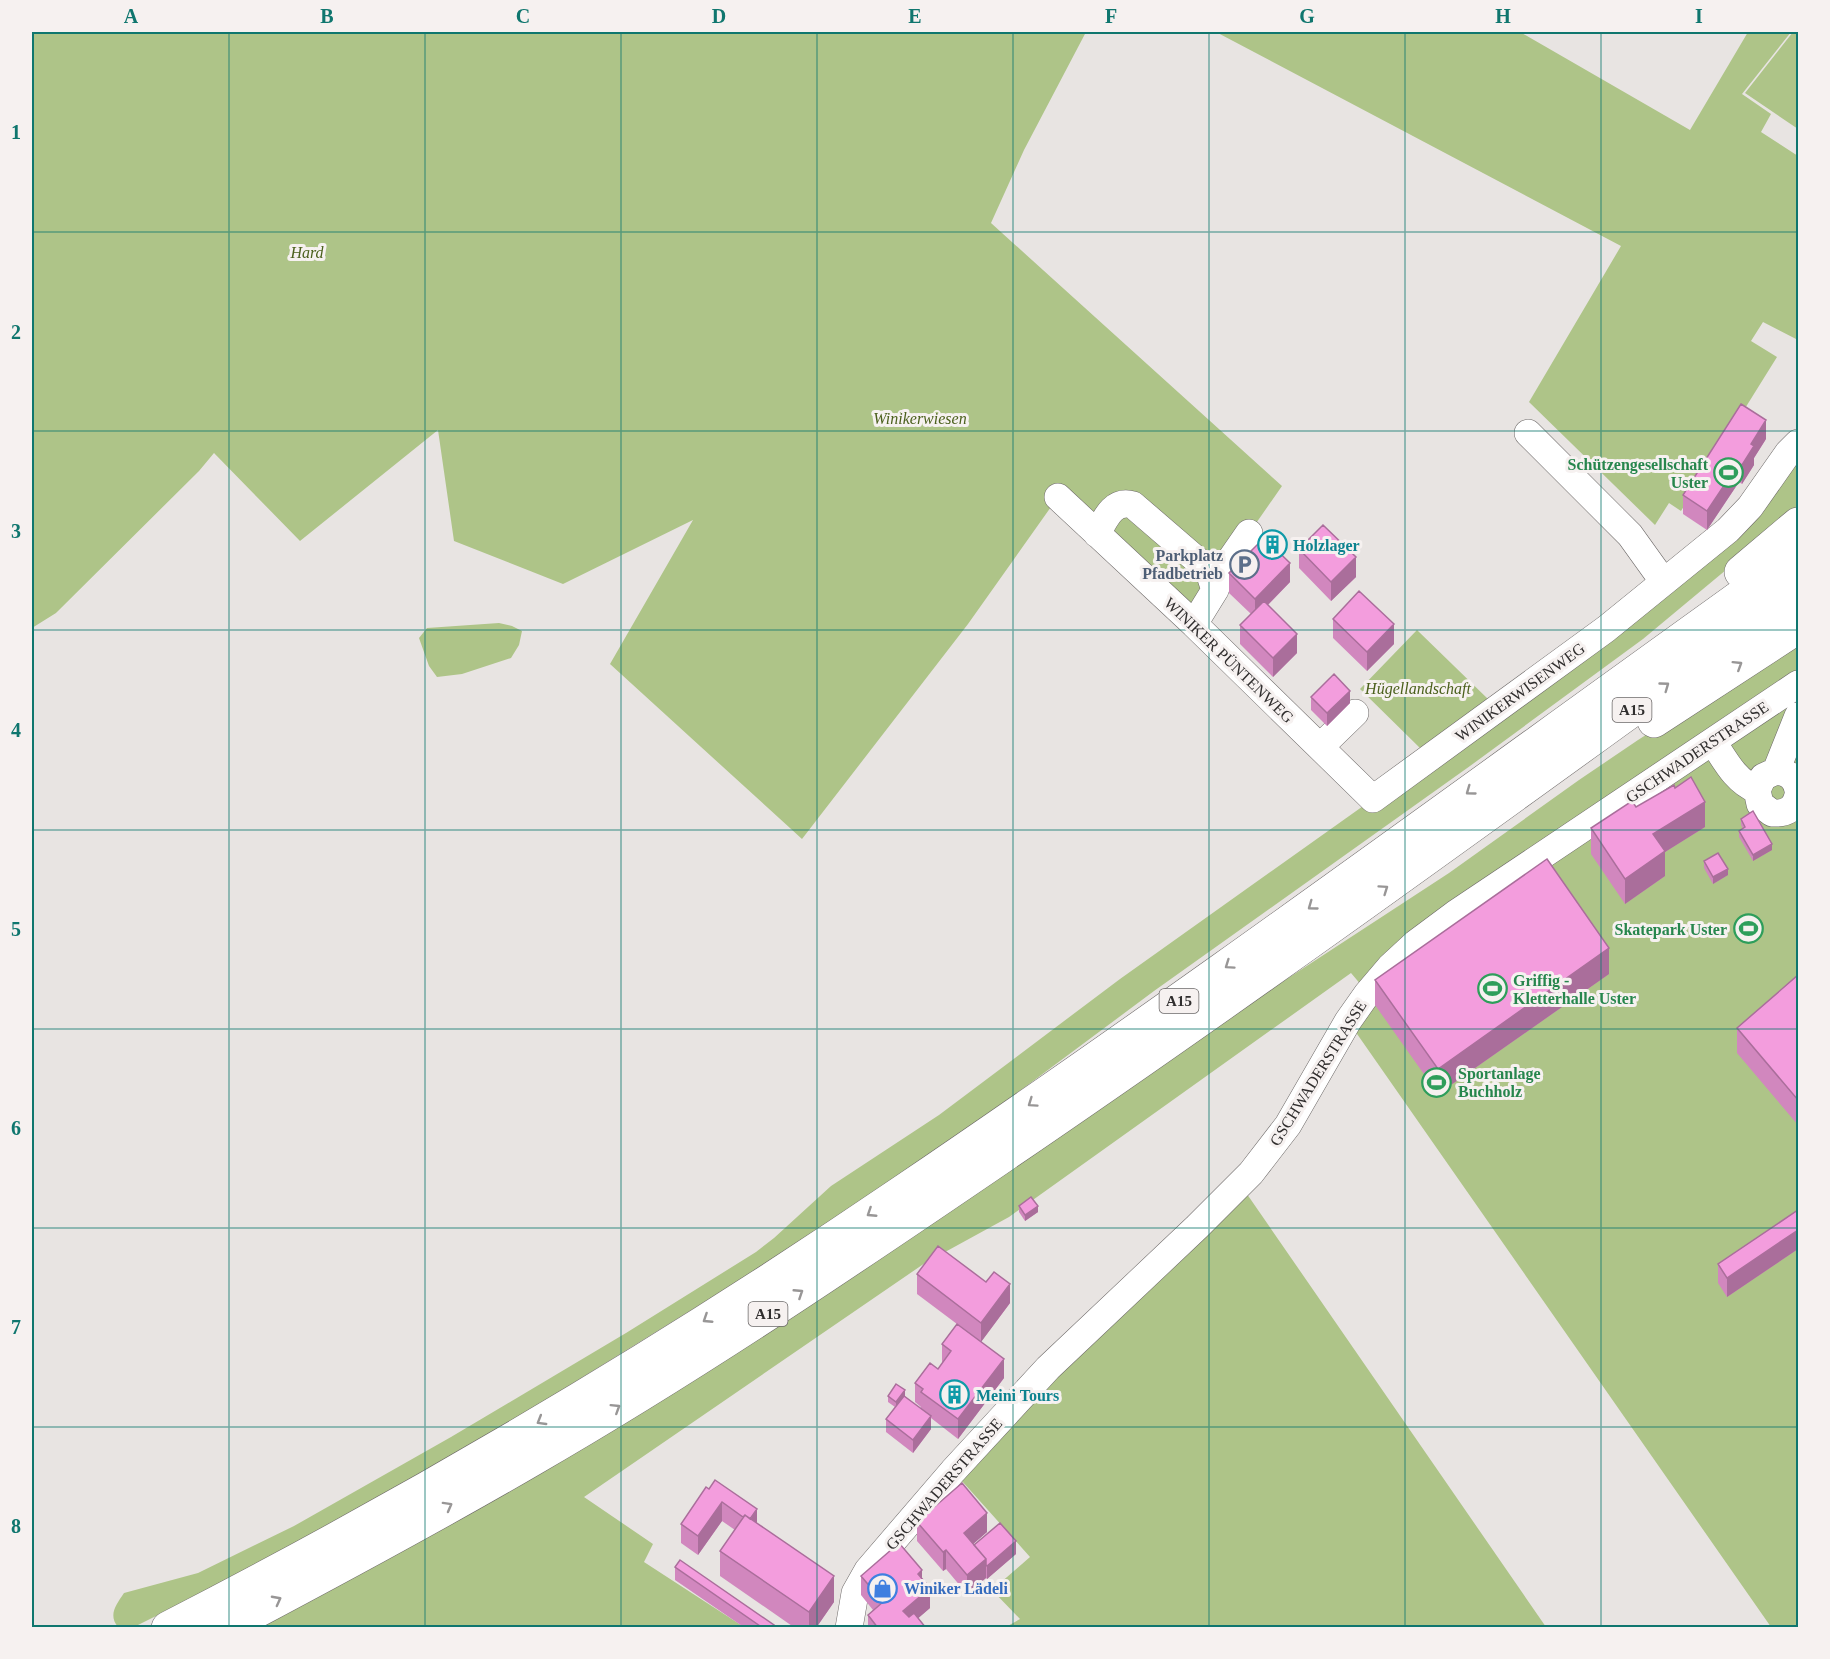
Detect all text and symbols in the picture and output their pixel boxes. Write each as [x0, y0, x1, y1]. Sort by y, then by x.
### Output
text: A [124, 5, 139, 27]
text: B [320, 5, 334, 27]
text: C [516, 5, 530, 27]
text: D [712, 5, 726, 27]
text: E [908, 5, 922, 27]
text: F [1105, 5, 1117, 27]
text: G [1299, 5, 1315, 27]
text: H [1495, 5, 1511, 27]
text: I [1695, 5, 1703, 27]
text: 1 [11, 121, 21, 143]
park label: Hard [289, 244, 325, 261]
text: 2 [11, 321, 21, 343]
park label: Winikerwiesen [873, 410, 967, 427]
place label: Schützengesellschaft Uster [1568, 456, 1709, 491]
sports icon: Schützengesellschaft Uster [1713, 457, 1745, 489]
text: 3 [11, 520, 21, 542]
building icon: Holzlager [1256, 529, 1288, 561]
place label: Holzlager [1293, 537, 1360, 555]
place label: Parkplatz Pfadbetrieb [1142, 547, 1223, 582]
parking icon: Parkplatz Pfadbetrieb [1228, 548, 1260, 580]
street label: WINIKER PÜNTENWEG [1161, 594, 1297, 726]
street label: WINIKERWISENWEG [1452, 639, 1588, 745]
one-way arrow [1732, 661, 1742, 673]
park label: Hügellandschaft [1364, 680, 1471, 698]
one-way arrow [1659, 682, 1670, 693]
road number: A15 [1612, 698, 1652, 722]
street label: GSCHWADERSTRASSE [1623, 698, 1771, 806]
text: 4 [11, 719, 21, 741]
one-way arrow [1465, 784, 1476, 795]
one-way arrow [1377, 885, 1388, 896]
one-way arrow [1308, 899, 1319, 910]
sports icon: Skatepark Uster [1732, 913, 1764, 945]
text: 5 [11, 918, 21, 940]
place label: Skatepark Uster [1615, 921, 1727, 939]
one-way arrow [1225, 958, 1236, 969]
place label: Griffig - Kletterhalle Uster [1513, 972, 1636, 1007]
sports icon: Griffig - Kletterhalle Uster [1476, 973, 1508, 1005]
road number: A15 [1160, 989, 1198, 1013]
street label: GSCHWADERSTRASSE [1266, 997, 1370, 1149]
place label: Sportanlage Buchholz [1458, 1065, 1541, 1100]
sports icon: Sportanlage Buchholz [1421, 1066, 1453, 1098]
one-way arrow [1027, 1096, 1038, 1107]
text: 6 [11, 1117, 21, 1139]
one-way arrow [866, 1206, 877, 1217]
one-way arrow [793, 1290, 804, 1301]
road number: A15 [748, 1302, 788, 1326]
one-way arrow [703, 1312, 714, 1323]
text: 7 [11, 1316, 21, 1338]
building icon: Meini Tours [939, 1379, 971, 1411]
place label: Meini Tours [976, 1387, 1059, 1404]
one-way arrow [610, 1405, 621, 1416]
one-way arrow [537, 1414, 547, 1425]
street label: GSCHWADERSTRASSE [882, 1415, 1006, 1553]
one-way arrow [442, 1502, 452, 1514]
text: 8 [11, 1515, 21, 1537]
shop icon: Winiker Lädeli [867, 1572, 899, 1604]
place label: Winiker Lädeli [904, 1580, 1008, 1597]
one-way arrow [271, 1596, 281, 1607]

